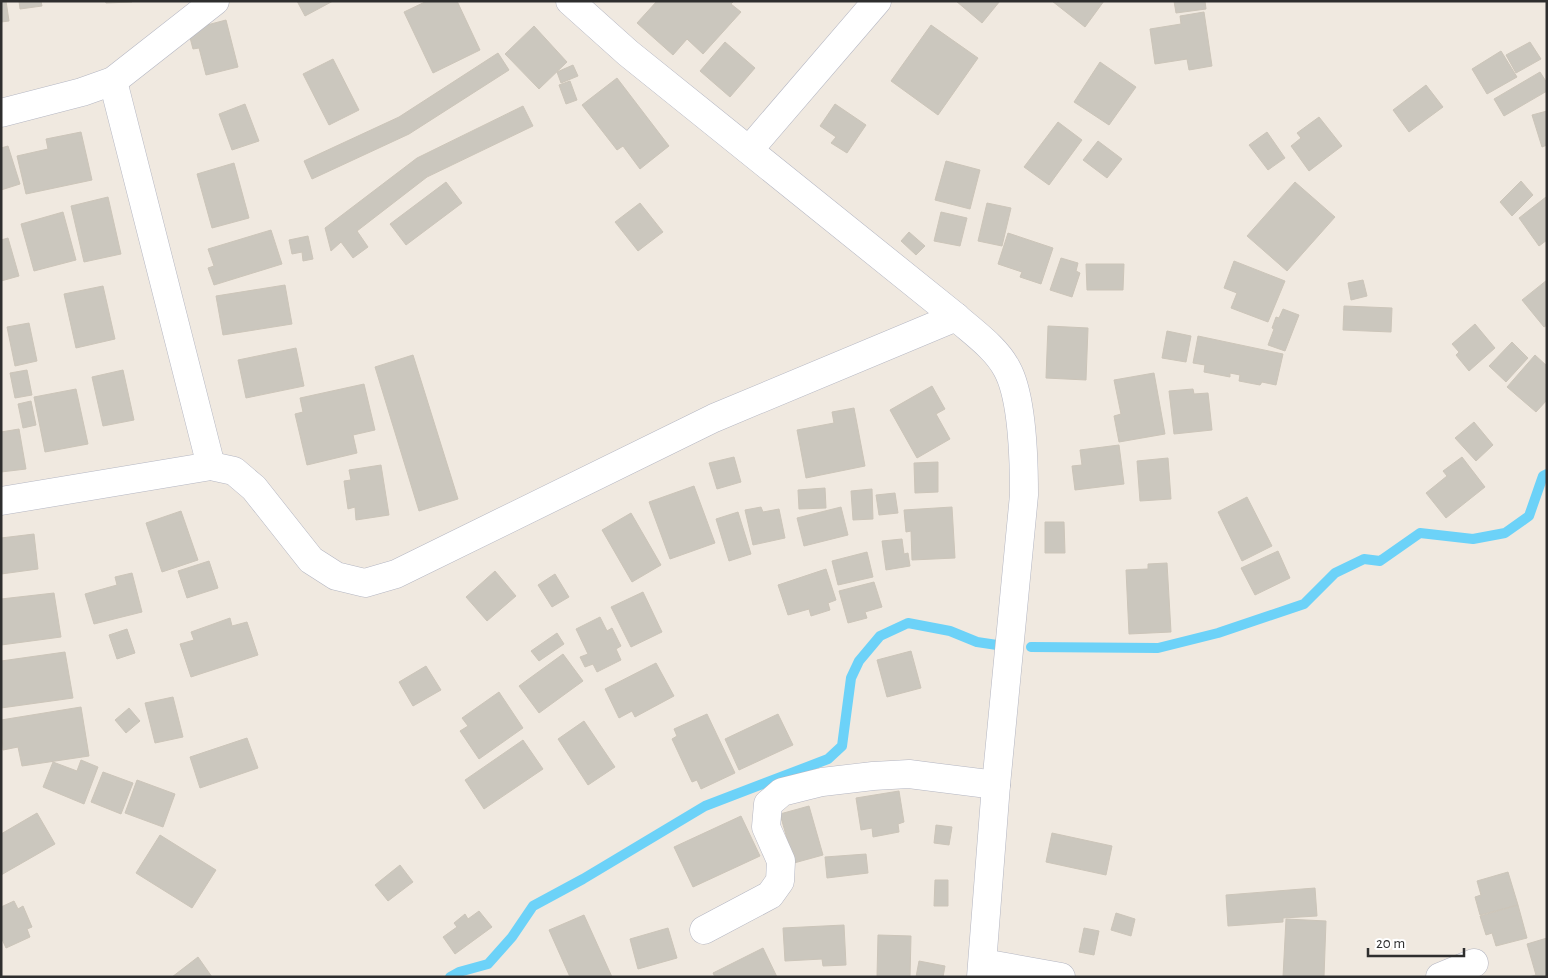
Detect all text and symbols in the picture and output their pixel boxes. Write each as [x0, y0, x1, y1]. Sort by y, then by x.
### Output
scale bar [1368, 926, 1464, 958]
text: 20 m [1376, 936, 1405, 951]

